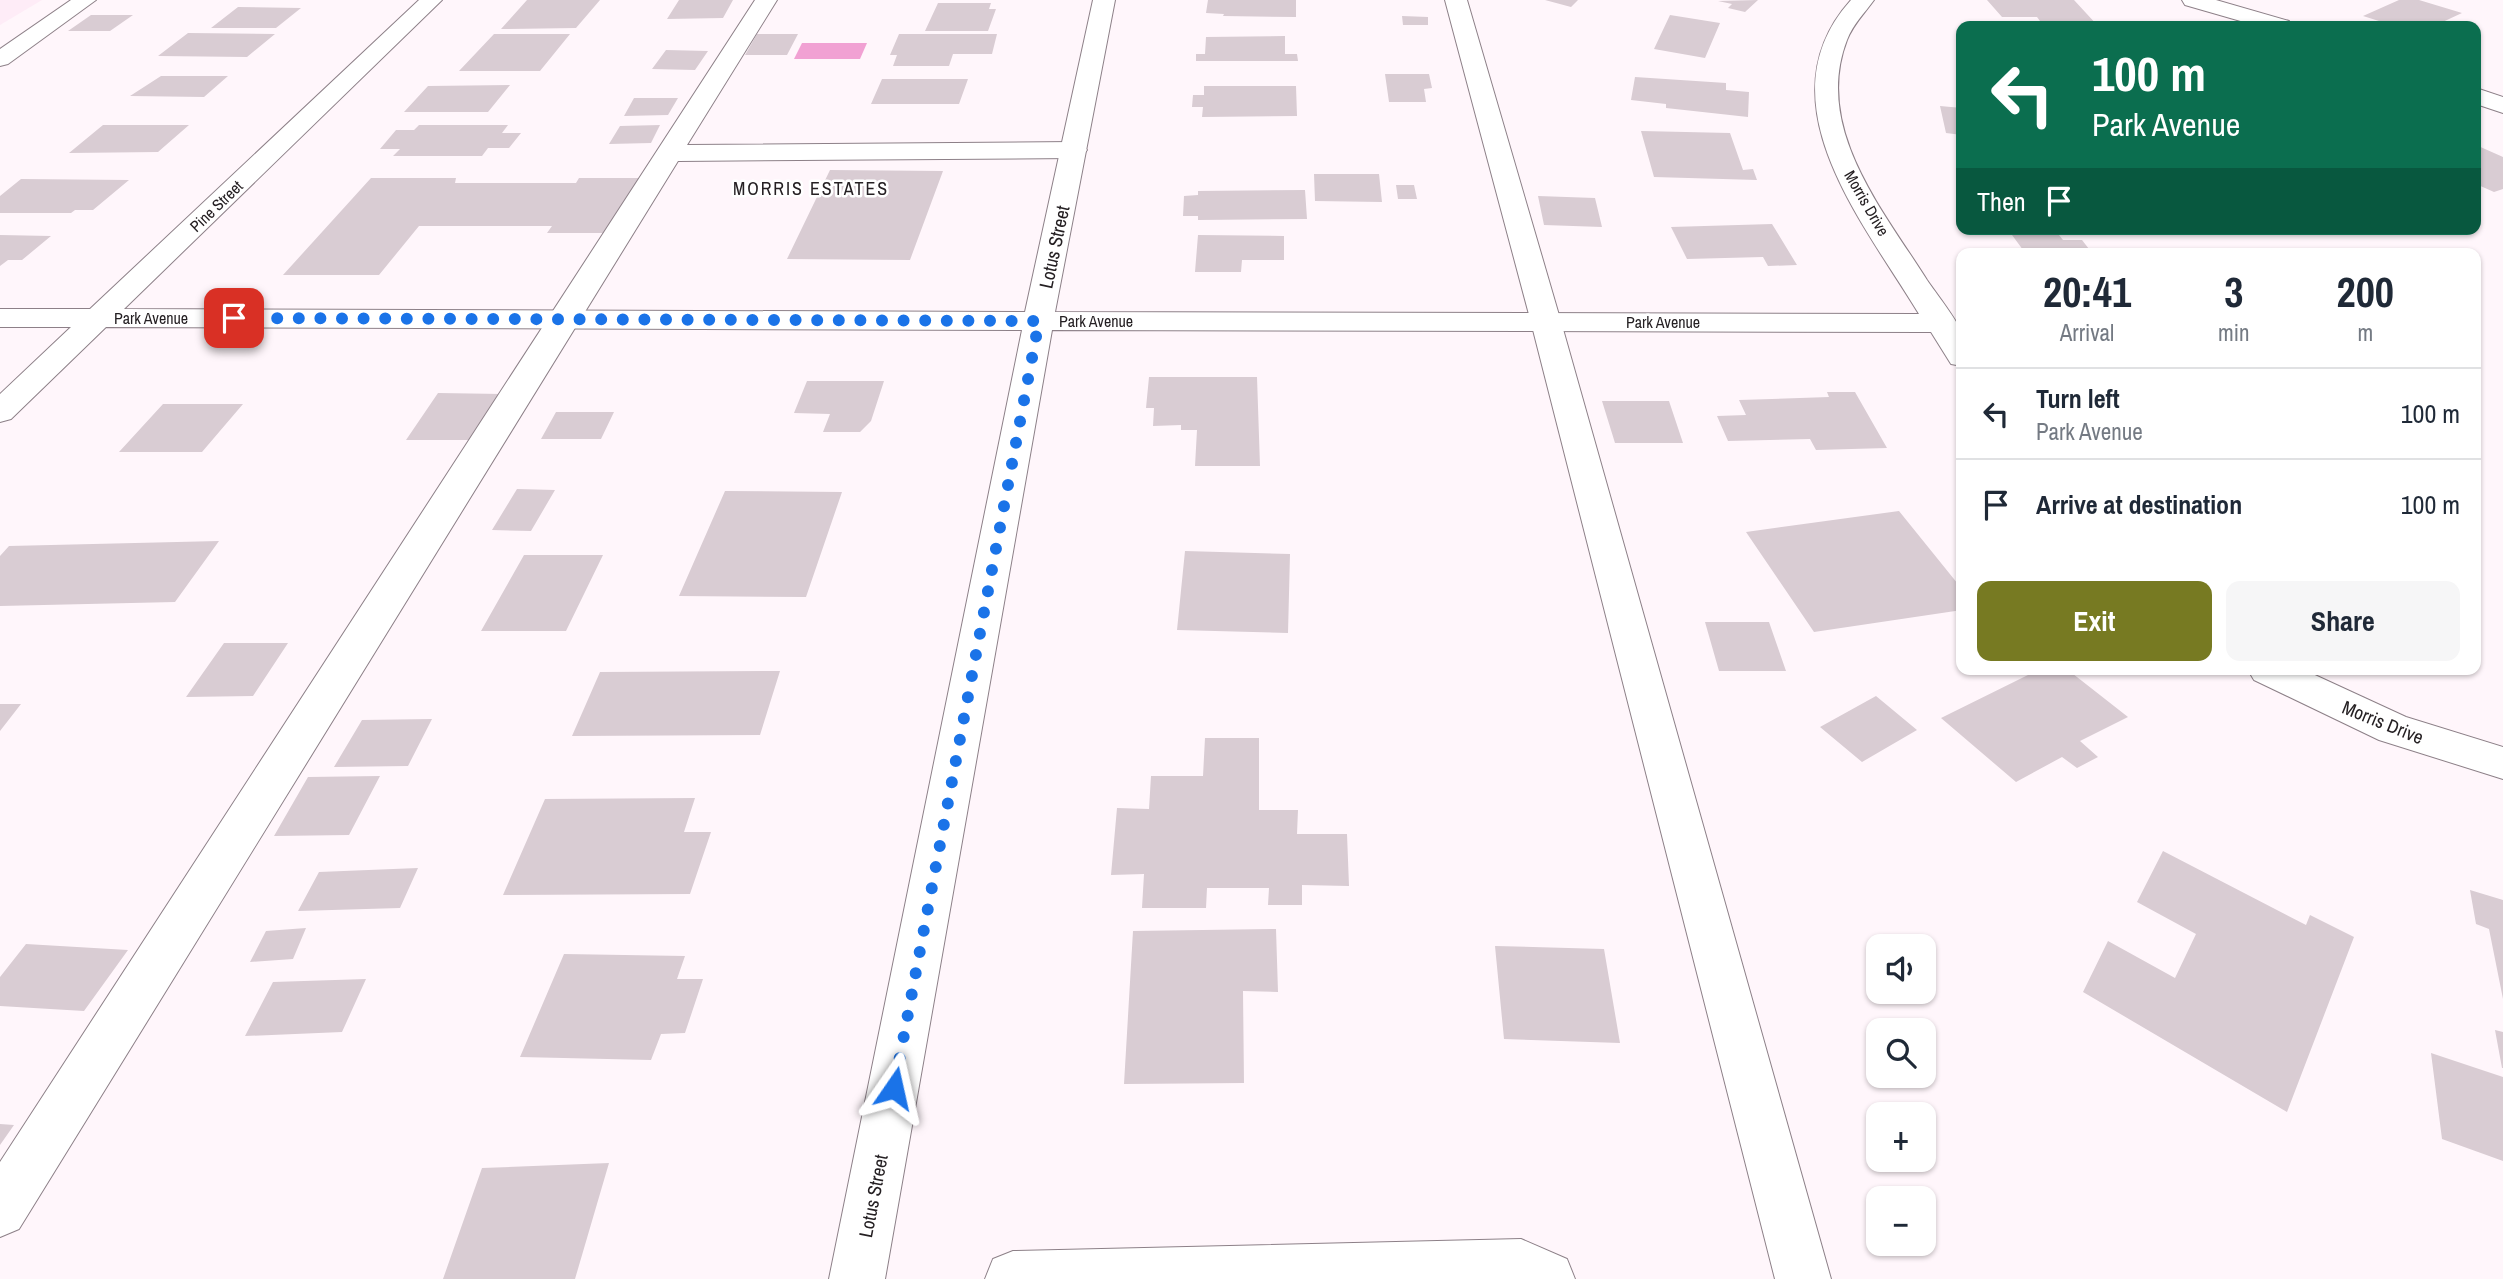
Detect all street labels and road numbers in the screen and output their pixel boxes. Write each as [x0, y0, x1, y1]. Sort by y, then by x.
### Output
street label: Morris Drive [1839, 166, 1895, 240]
street label: Pine Street [185, 175, 248, 237]
street label: Lotus Street [1033, 203, 1076, 291]
street label: Park Avenue [114, 307, 188, 329]
street label: Park Avenue [1059, 310, 1133, 332]
street label: Park Avenue [1626, 311, 1700, 333]
street label: Morris Drive [2338, 694, 2428, 750]
street label: Lotus Street [852, 1152, 894, 1240]

